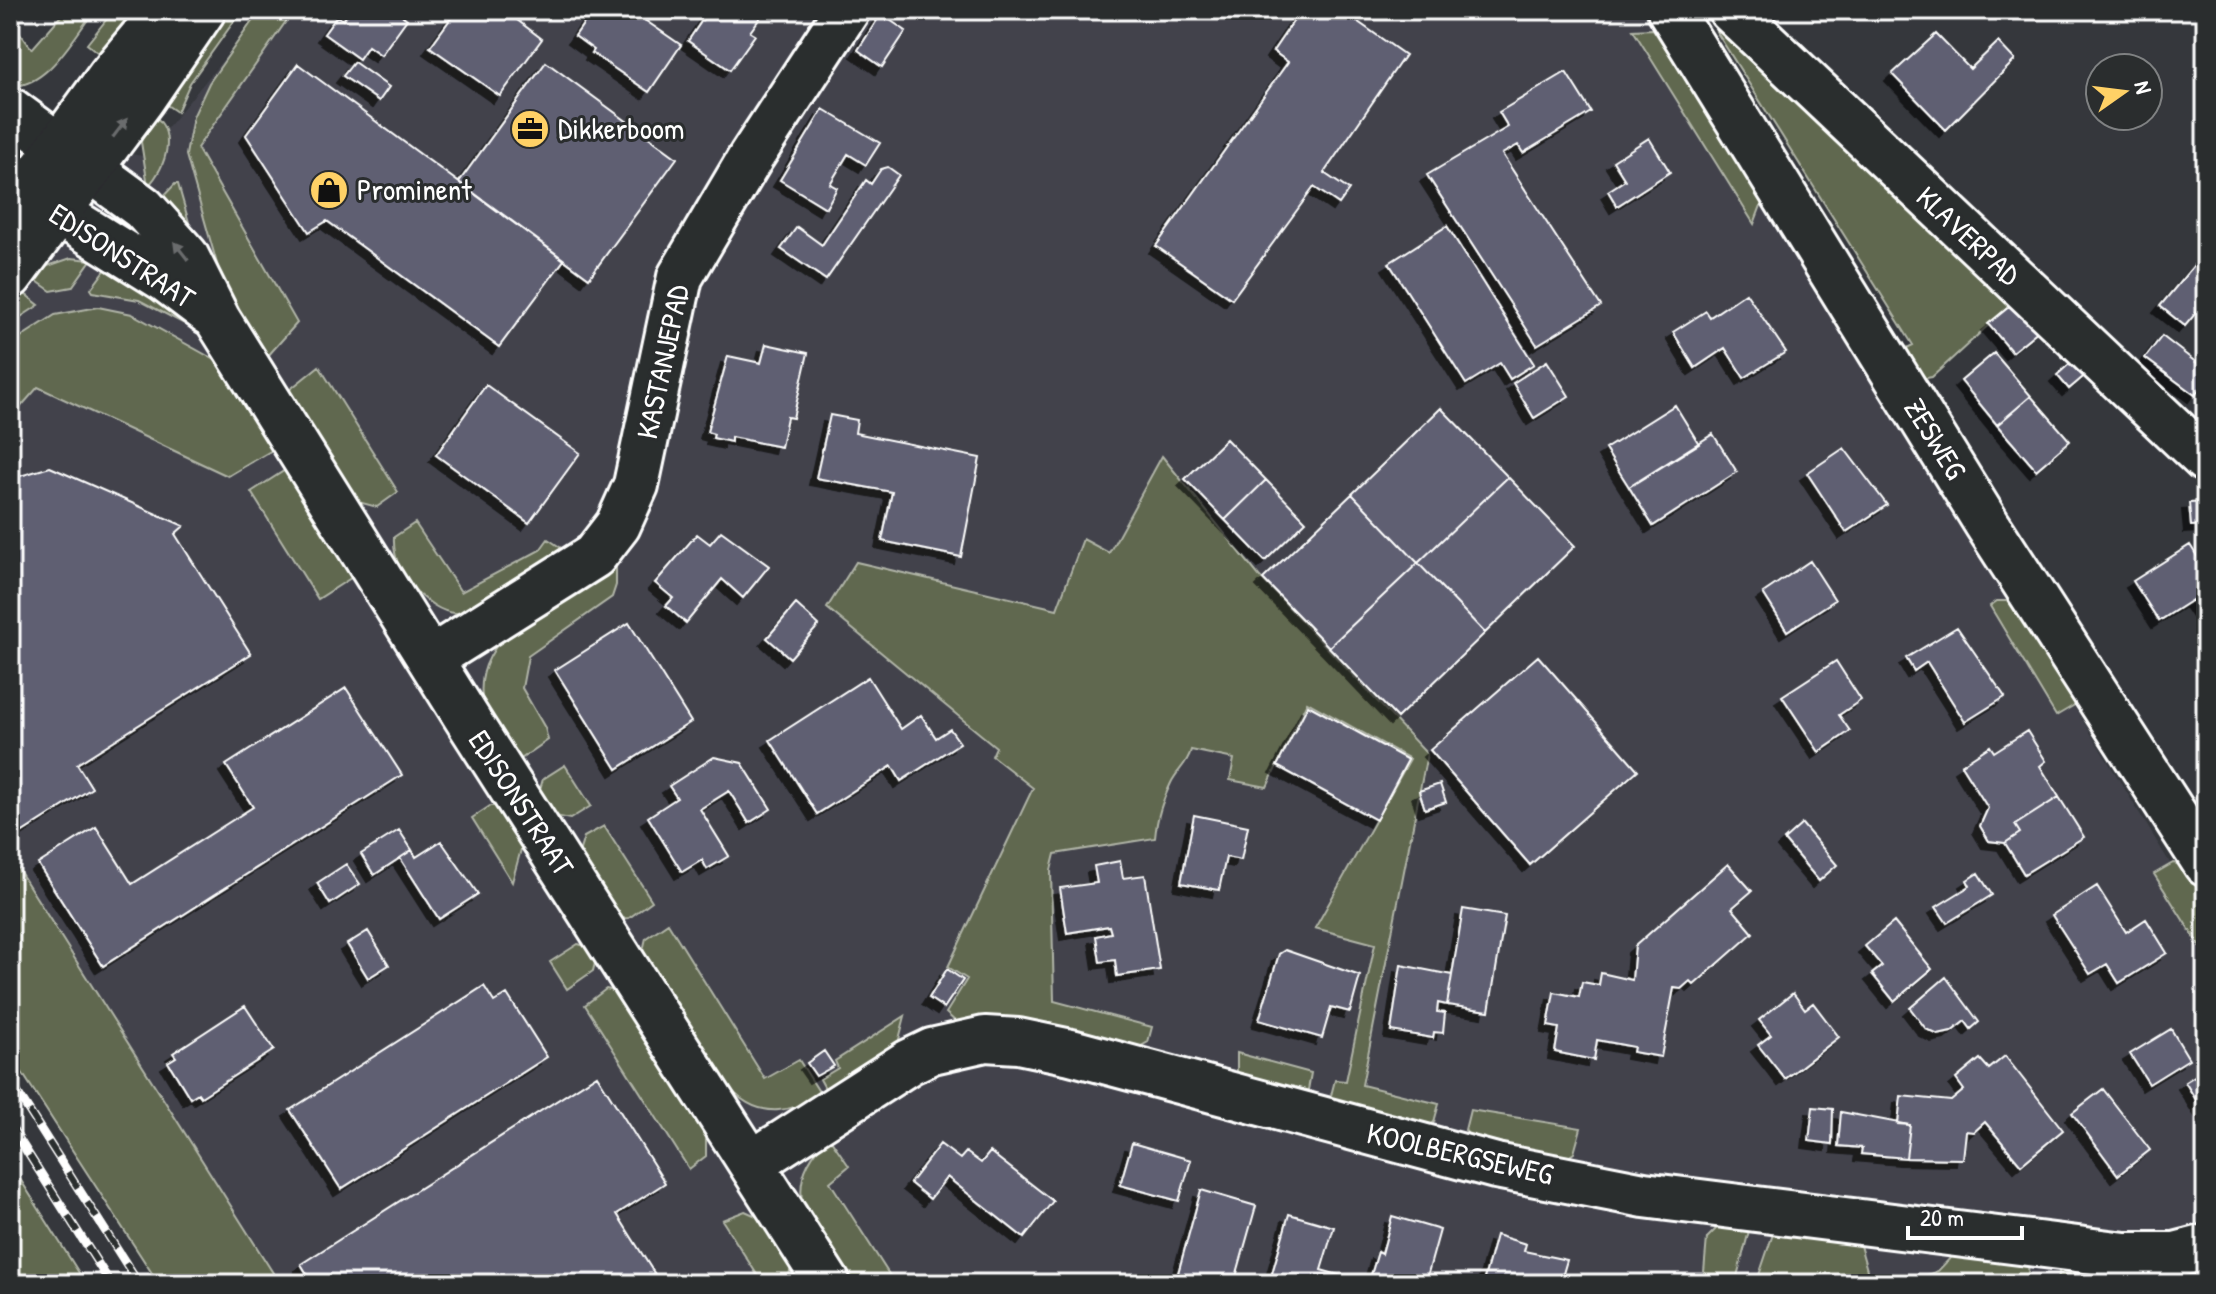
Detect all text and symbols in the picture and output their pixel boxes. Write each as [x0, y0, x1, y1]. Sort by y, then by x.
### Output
north arrow [2084, 52, 2164, 132]
text: N [2127, 78, 2159, 97]
office icon: Dikkerboom [509, 108, 551, 150]
place label: Dikkerboom [558, 108, 684, 148]
one-way arrow [112, 118, 128, 138]
shop icon: Prominent [308, 169, 350, 211]
place label: Prominent [357, 169, 472, 209]
street label: KLAVERPAD [1908, 177, 2030, 294]
street label: EDISONSTRAAT [42, 193, 204, 318]
one-way arrow [173, 242, 190, 262]
street label: KASTANJEPAD [626, 280, 698, 442]
street label: ZESWEG [1895, 390, 1977, 487]
street label: EDISONSTRAAT [460, 722, 584, 884]
street label: KOOLBERGSEWEG [1363, 1112, 1558, 1194]
scale bar [1908, 1190, 2022, 1240]
text: 20 m [1920, 1201, 1964, 1233]

